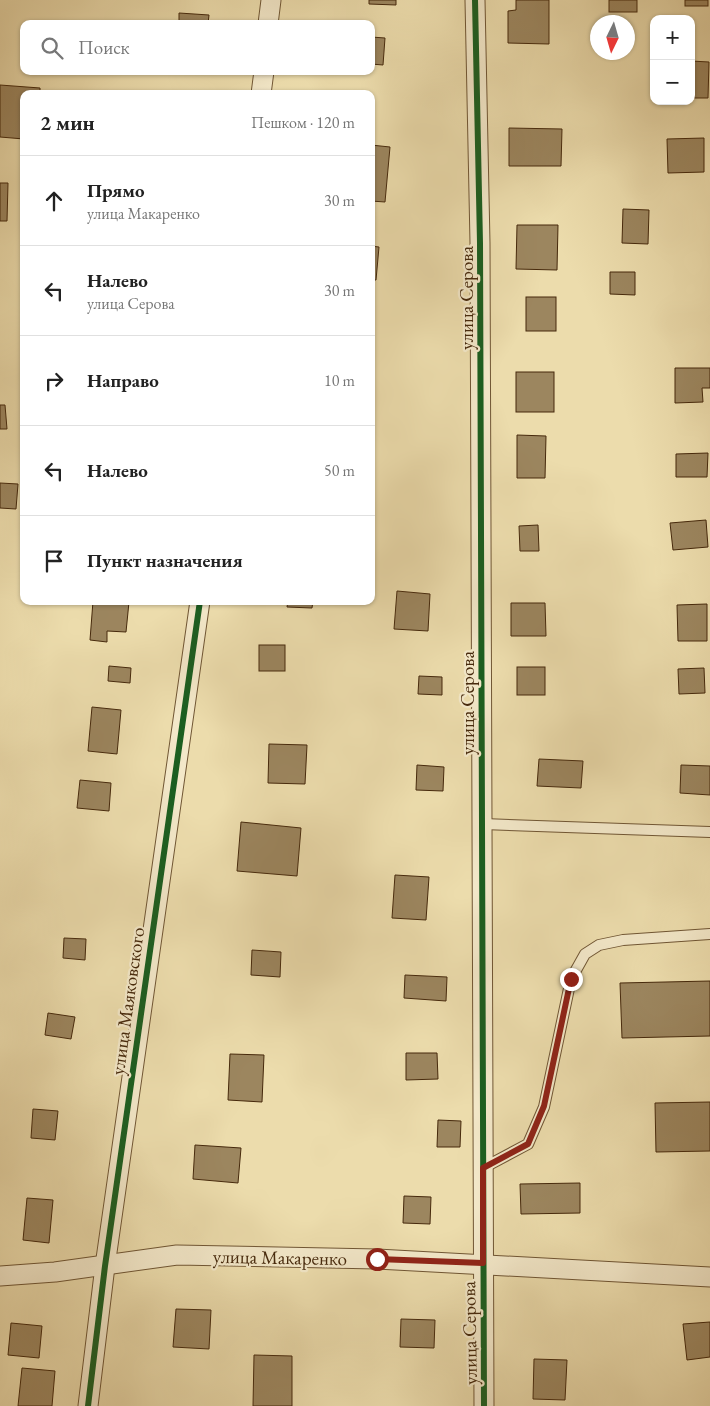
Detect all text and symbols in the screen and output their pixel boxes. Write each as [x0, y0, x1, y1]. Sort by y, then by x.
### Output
north arrow [590, 15, 635, 60]
map controls [650, 15, 695, 105]
button: + [650, 15, 695, 60]
search box [20, 20, 375, 75]
icon: search [38, 34, 66, 62]
text: Поиск [78, 35, 130, 60]
button: − [650, 60, 695, 105]
text: 2 мин [40, 109, 95, 136]
text: Пешком · 120 m [251, 112, 355, 133]
text: Прямо [87, 178, 145, 203]
icon: ahead [40, 187, 68, 215]
text: 30 m [324, 190, 355, 211]
text: улица Макаренко [87, 203, 200, 224]
street label: улица Серова [454, 246, 479, 350]
text: Налево [87, 268, 148, 293]
icon: left [40, 277, 68, 305]
text: 30 m [324, 280, 355, 301]
text: улица Серова [87, 293, 175, 314]
icon: right [40, 367, 68, 395]
text: Направо [87, 368, 159, 393]
text: 10 m [324, 370, 355, 391]
icon: left [40, 457, 68, 485]
text: Налево [87, 458, 148, 483]
text: 50 m [324, 460, 355, 481]
icon: arrive [40, 547, 68, 575]
text: Пункт назначения [87, 548, 243, 573]
street label: улица Серова [455, 651, 480, 755]
street label: улица Маяковского [105, 926, 150, 1076]
route end [560, 968, 583, 991]
street label: улица Макаренко [213, 1244, 347, 1271]
route start [366, 1248, 389, 1271]
street label: улица Серова [456, 1280, 483, 1385]

